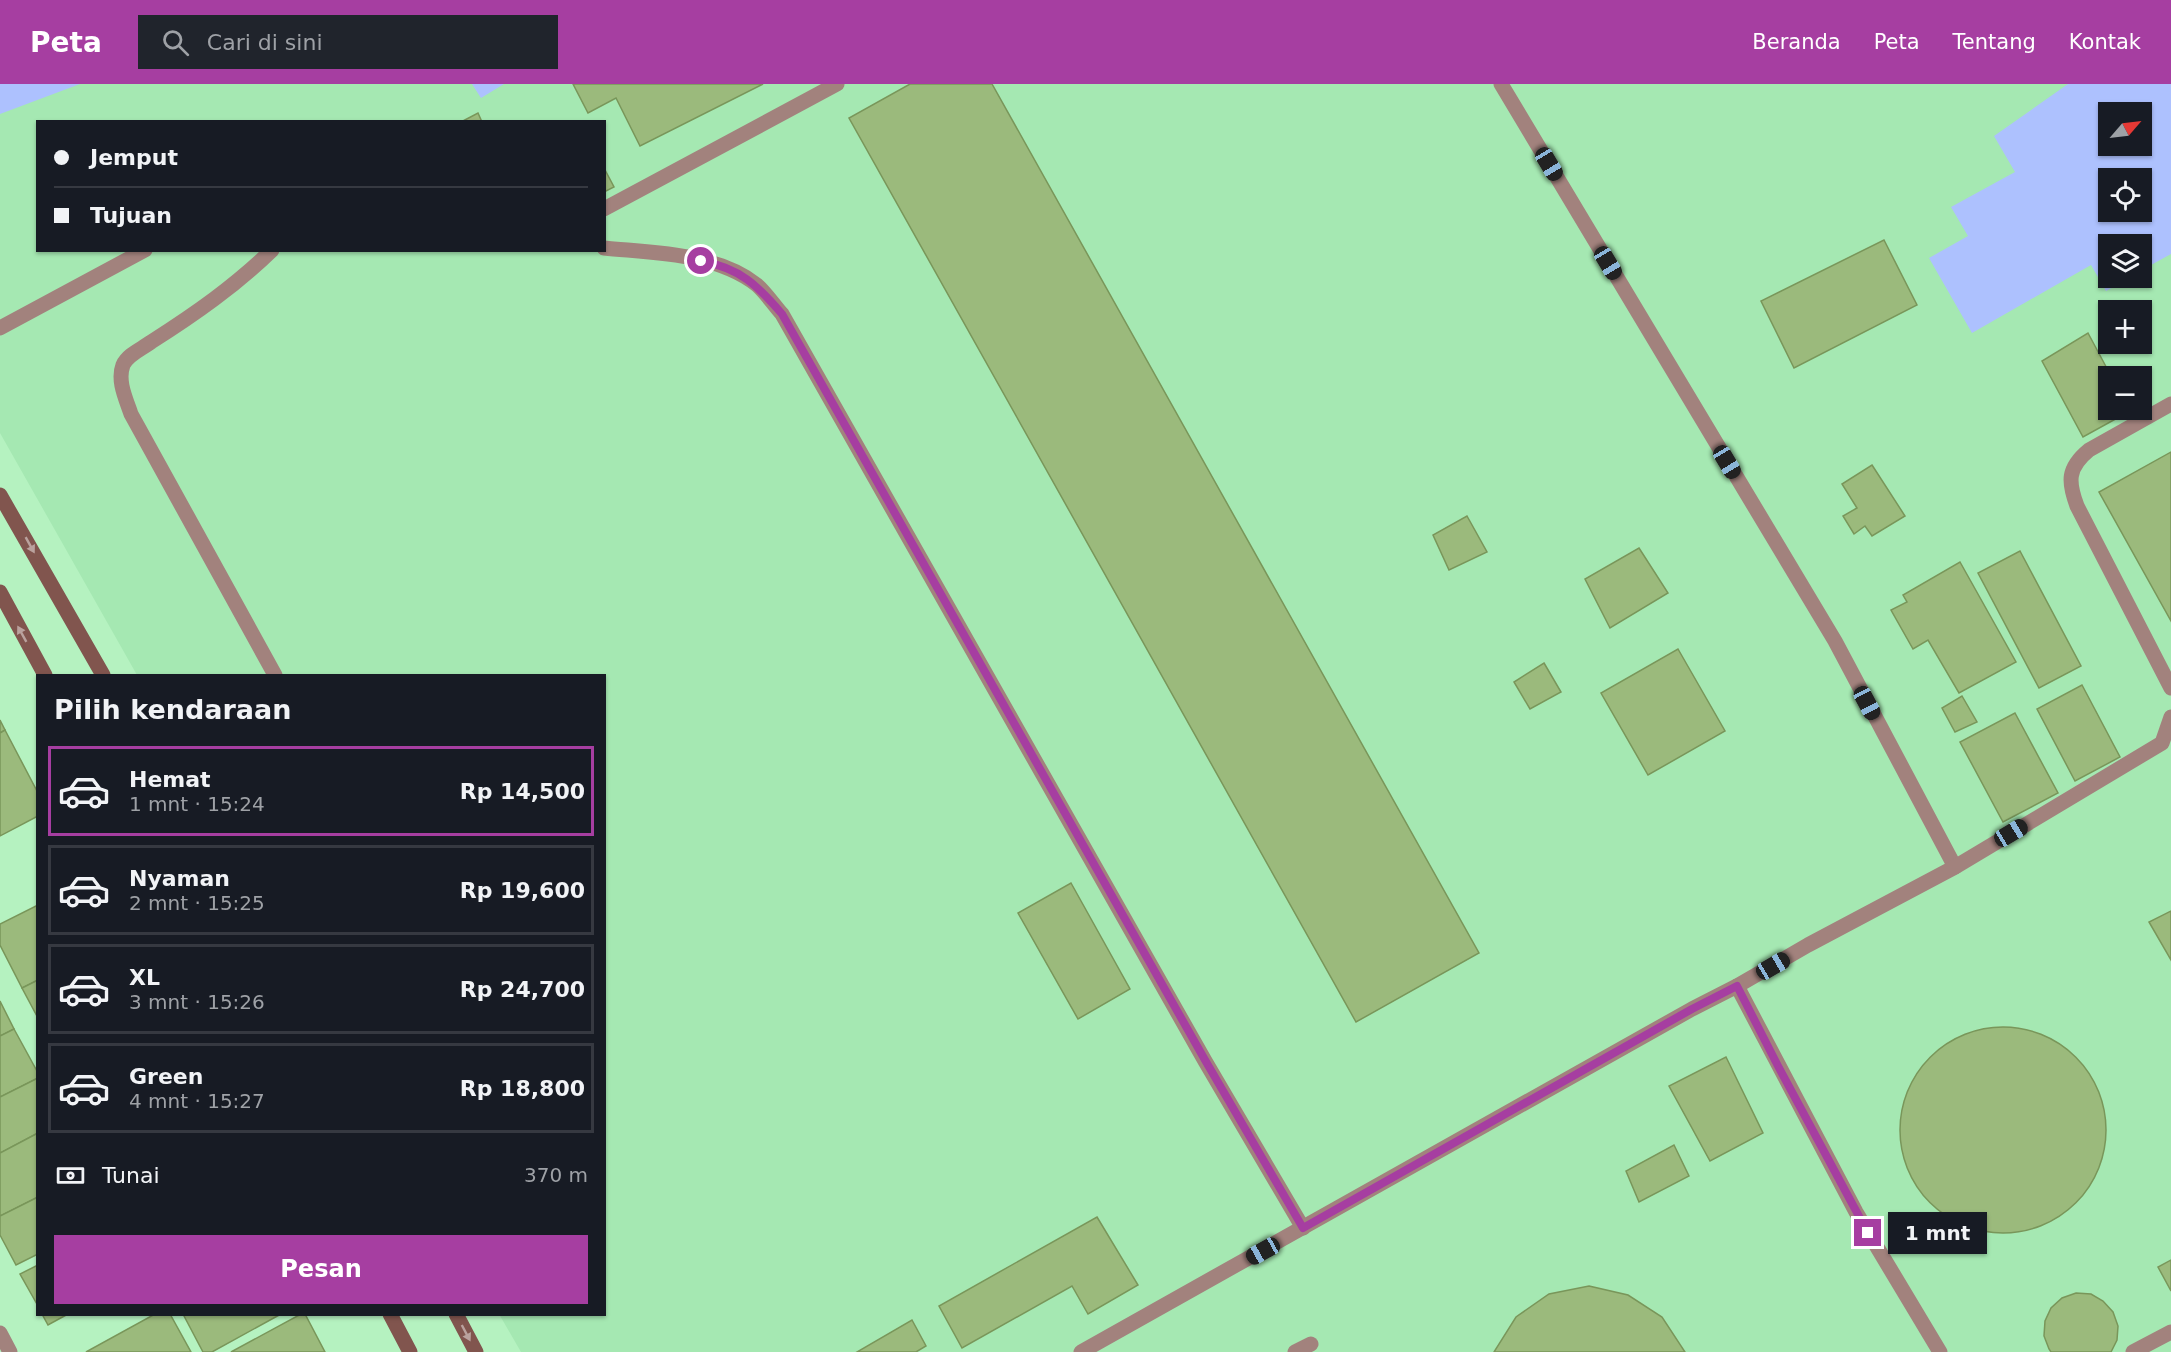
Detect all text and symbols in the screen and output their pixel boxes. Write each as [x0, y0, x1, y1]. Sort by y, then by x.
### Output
search box [138, 15, 558, 69]
text: Peta [30, 26, 102, 59]
icon: search [159, 26, 192, 59]
text: Cari di sini [207, 30, 323, 55]
text: Beranda [1752, 30, 1841, 54]
text: Peta [1874, 30, 1920, 54]
text: Tentang [1953, 30, 2036, 54]
text: Kontak [2069, 30, 2141, 54]
north arrow [2098, 102, 2152, 156]
map controls [2098, 102, 2152, 420]
car [1532, 144, 1566, 184]
text: Jemput [90, 145, 178, 170]
button: locate [2098, 168, 2152, 222]
text: Tujuan [90, 203, 172, 228]
button: layers [2098, 234, 2152, 288]
car [1591, 243, 1625, 283]
route start [687, 247, 714, 274]
button: + [2098, 300, 2152, 354]
button: − [2098, 366, 2152, 420]
car [1710, 442, 1744, 482]
one-way arrow [25, 537, 35, 554]
one-way arrow [17, 625, 27, 642]
car [1851, 683, 1883, 723]
text: Pilih kendaraan [54, 694, 291, 725]
icon: car [57, 764, 111, 818]
text: Hemat [129, 767, 211, 792]
text: Rp 14,500 [460, 779, 585, 804]
text: 1 mnt · 15:24 [129, 792, 265, 816]
car [1991, 816, 2031, 850]
icon: car [57, 863, 111, 917]
text: Nyaman [129, 866, 230, 891]
text: Rp 19,600 [460, 878, 585, 903]
text: 2 mnt · 15:25 [129, 891, 265, 915]
car [1753, 949, 1793, 983]
icon: car [57, 962, 111, 1016]
text: XL [129, 965, 160, 990]
text: Rp 24,700 [460, 977, 585, 1002]
text: 3 mnt · 15:26 [129, 990, 265, 1014]
icon: car [57, 1061, 111, 1115]
text: Green [129, 1064, 203, 1089]
text: Rp 18,800 [460, 1076, 585, 1101]
text: 4 mnt · 15:27 [129, 1089, 265, 1113]
icon: cash [54, 1159, 87, 1192]
text: Tunai [102, 1163, 160, 1188]
text: 370 m [524, 1163, 588, 1187]
callout: 1 mnt [1889, 1212, 1988, 1254]
route end [1854, 1219, 1881, 1246]
text: 1 mnt [1905, 1221, 1970, 1245]
car [1243, 1234, 1283, 1268]
button: Pesan [54, 1235, 588, 1304]
one-way arrow [461, 1325, 471, 1342]

